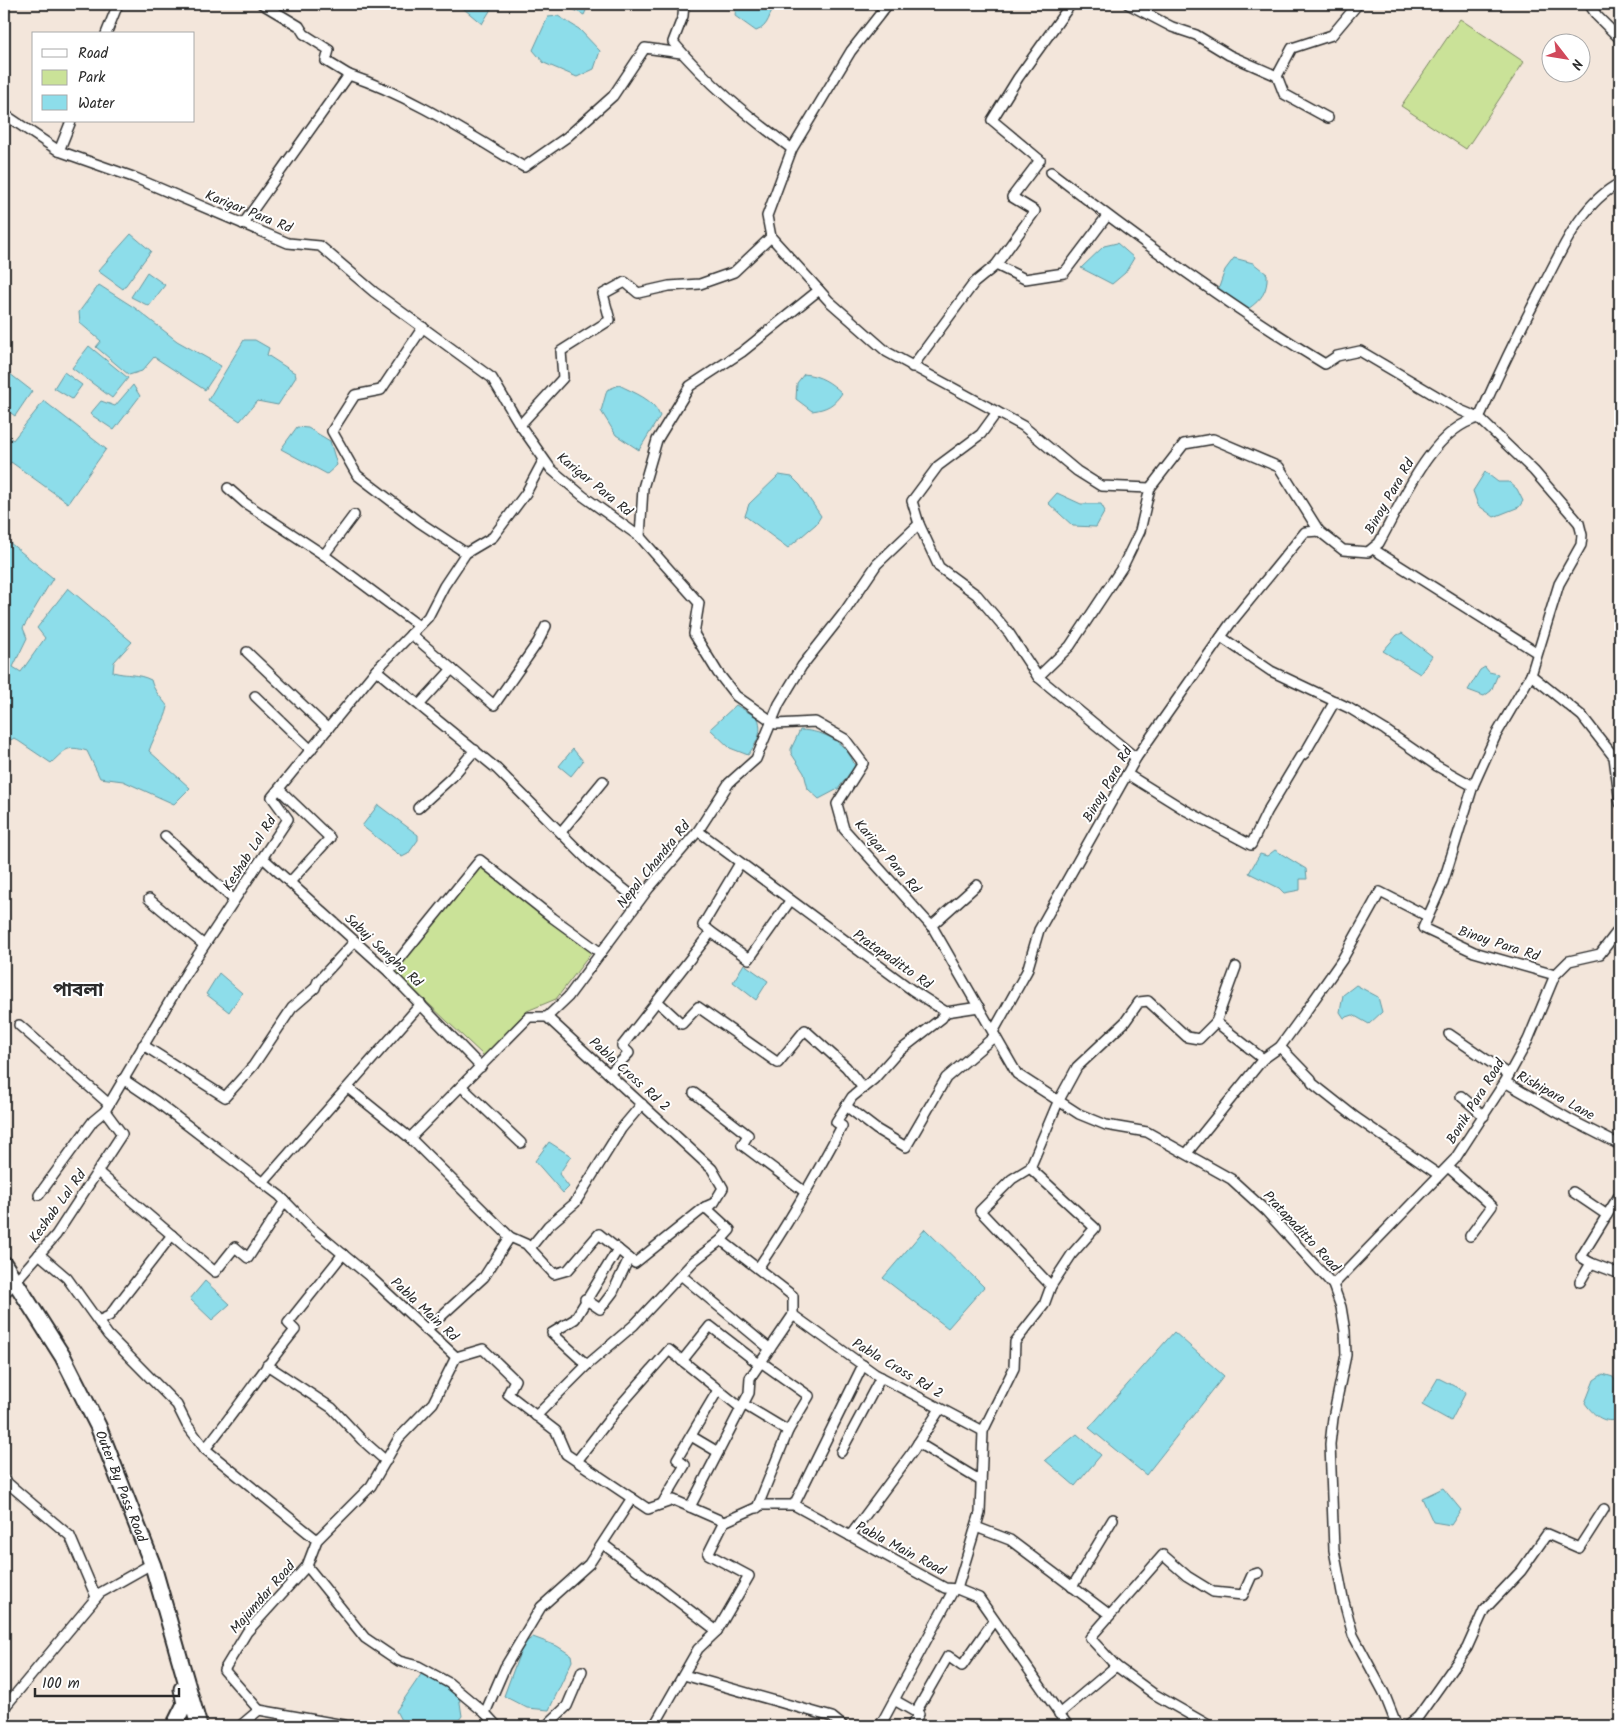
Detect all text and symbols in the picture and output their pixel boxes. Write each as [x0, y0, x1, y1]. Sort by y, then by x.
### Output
legend [32, 32, 195, 122]
north arrow [1542, 32, 1592, 82]
text: Road [78, 42, 109, 66]
text: N [1564, 55, 1588, 74]
text: Park [78, 66, 106, 90]
text: Water [78, 92, 115, 116]
street label: Karigar Para Rd [202, 184, 297, 240]
street label: Karigar Para Rd [552, 447, 638, 523]
street label: Binoy Para Rd [1359, 454, 1421, 539]
street label: Binoy Para Rd [1077, 742, 1139, 827]
street label: Keshab Lal Rd [217, 811, 283, 896]
street label: Nepal Chandra Rd [612, 815, 697, 913]
street label: Karigar Para Rd [849, 815, 927, 900]
street label: Sabuj Sangha Rd [339, 909, 428, 994]
street label: Binoy Para Rd [1455, 920, 1543, 968]
street label: Pratapaditto Rd [848, 924, 937, 996]
district label: পাবলা [53, 976, 104, 1006]
street label: Pabla Cross Rd 2 [584, 1032, 675, 1117]
street label: Bonik Para Road [1441, 1054, 1511, 1149]
street label: Rishipara Lane [1512, 1065, 1599, 1127]
street label: Keshab Lal Rd [24, 1165, 93, 1248]
street label: Pratapaditto Road [1257, 1186, 1346, 1278]
street label: Pabla Main Rd [385, 1272, 464, 1348]
street label: Pabla Cross Rd 2 [848, 1333, 947, 1405]
street label: Outer By Pass Road [89, 1427, 153, 1546]
street label: Pabla Main Road [852, 1516, 950, 1582]
street label: Majumdar Road [225, 1555, 302, 1639]
scale bar [35, 1665, 179, 1697]
text: 100 m [42, 1672, 80, 1696]

